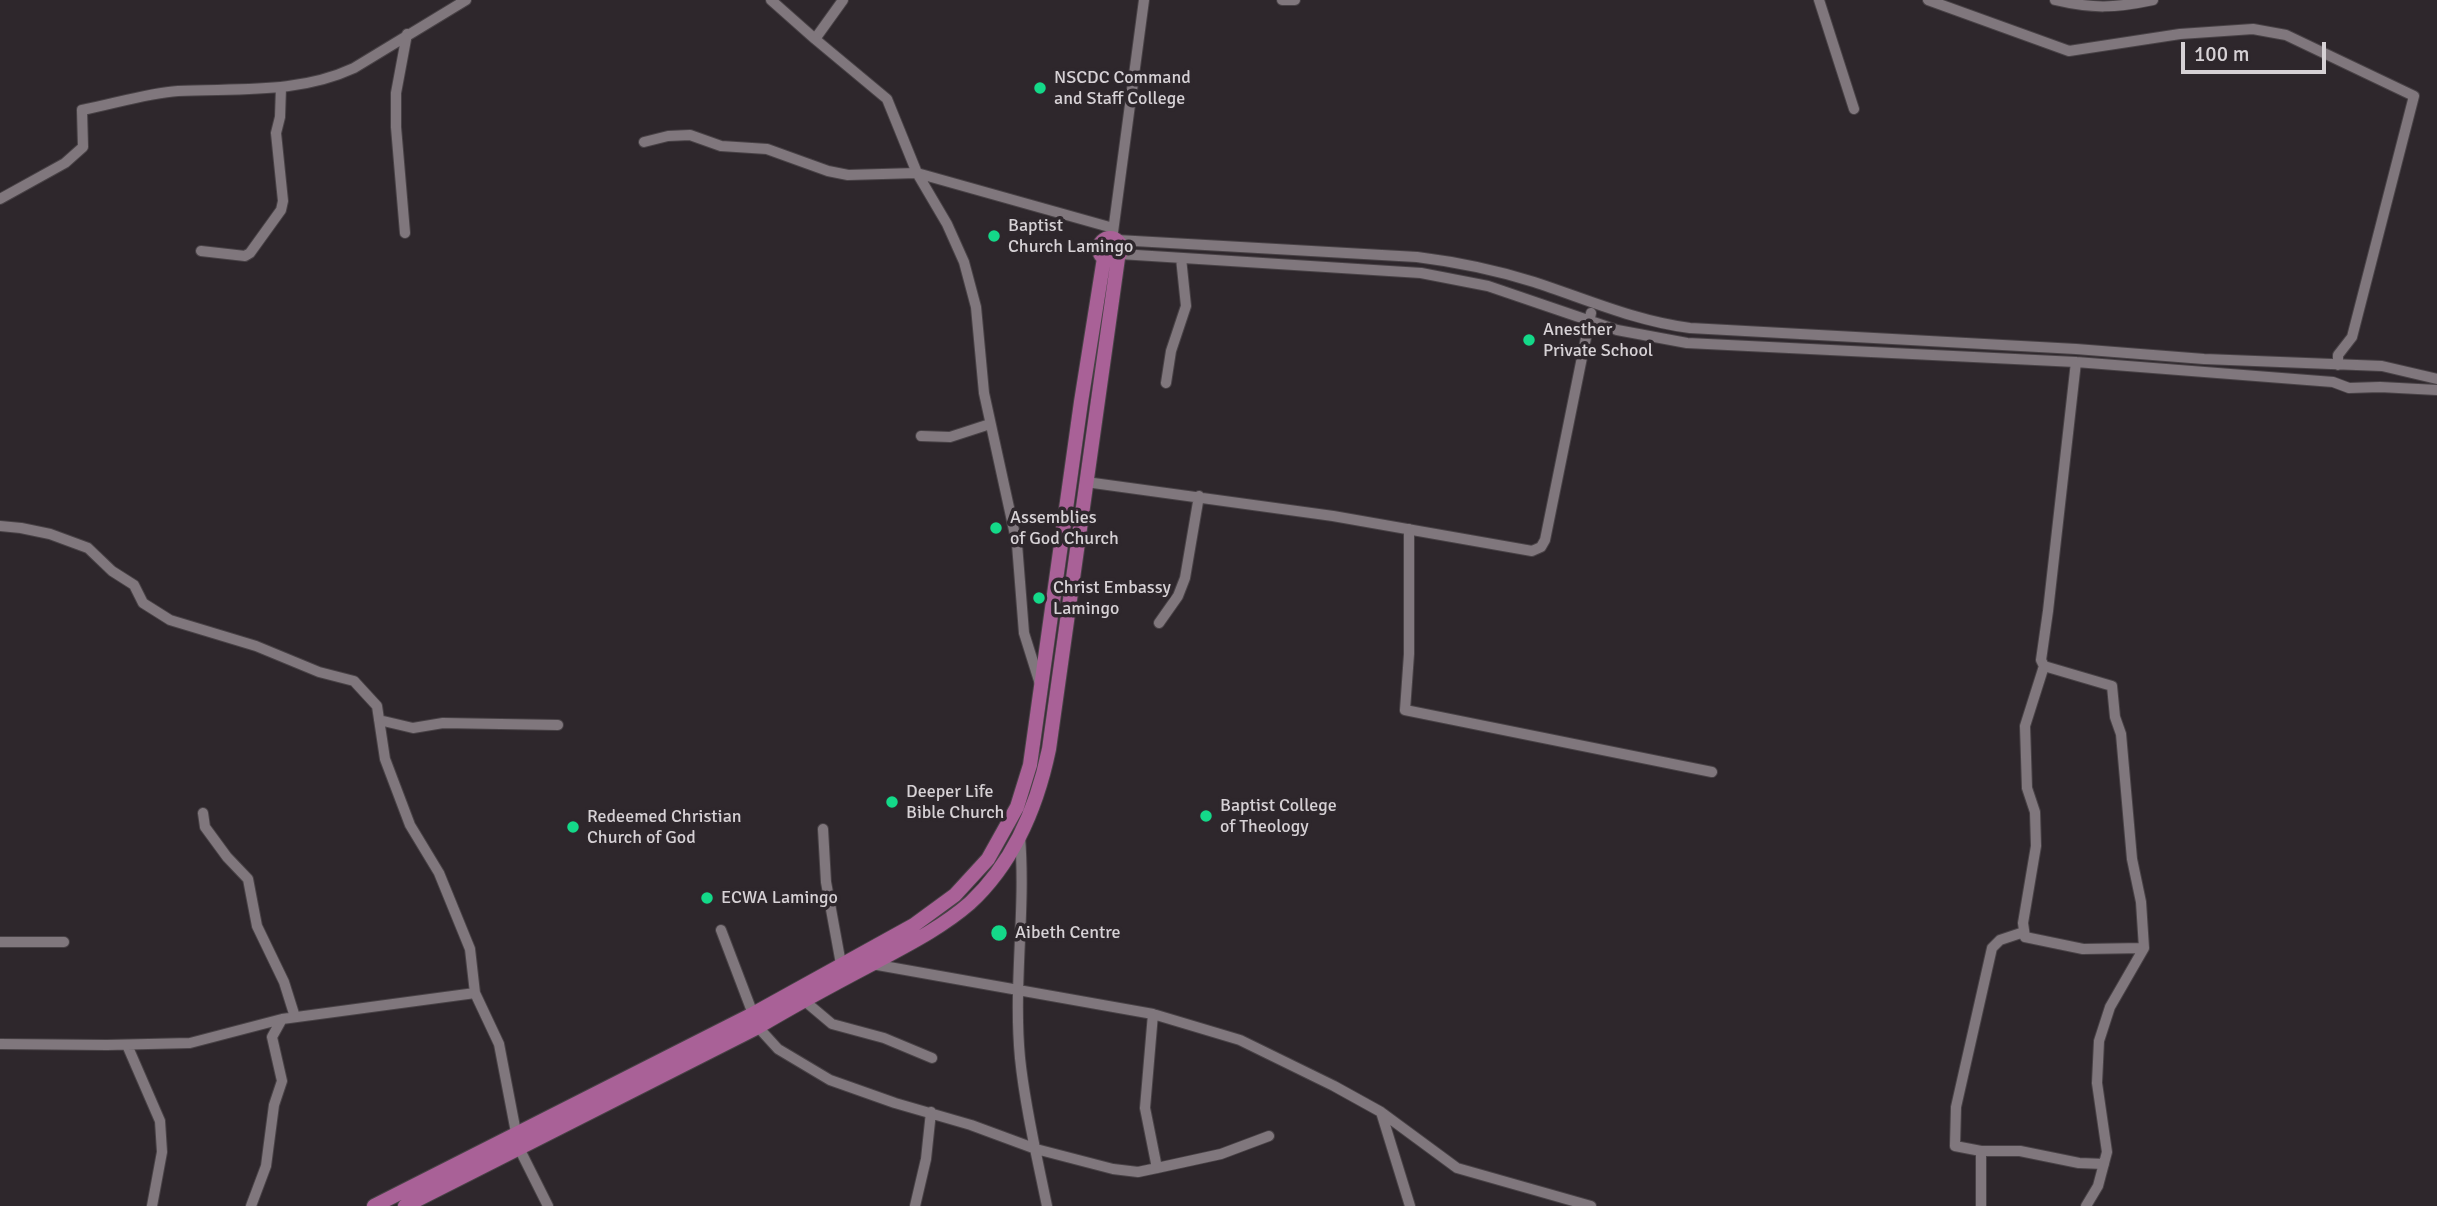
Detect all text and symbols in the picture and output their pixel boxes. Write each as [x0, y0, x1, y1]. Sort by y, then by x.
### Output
scale bar [2185, 28, 2330, 72]
text: 100 m [2194, 41, 2249, 67]
place label: NSCDC Command and Staff College [1054, 67, 1191, 110]
marker: NSCDC Command and Staff College [1032, 80, 1048, 96]
place label: Baptist Church Lamingo [1008, 215, 1133, 258]
marker: Baptist Church Lamingo [986, 228, 1002, 244]
place label: Anesther Private School [1543, 319, 1653, 362]
marker: Anesther Private School [1521, 332, 1537, 348]
place label: Assemblies of God Church [1010, 507, 1119, 550]
marker: Assemblies of God Church [988, 520, 1004, 536]
place label: Christ Embassy Lamingo [1053, 577, 1171, 620]
marker: Christ Embassy Lamingo [1031, 590, 1047, 606]
place label: Deeper Life Bible Church [906, 781, 1004, 824]
marker: Deeper Life Bible Church [884, 794, 900, 810]
place label: Baptist College of Theology [1220, 795, 1337, 838]
place label: Redeemed Christian Church of God [587, 806, 742, 848]
marker: Baptist College of Theology [1198, 808, 1214, 824]
marker: Redeemed Christian Church of God [565, 819, 581, 835]
place label: ECWA Lamingo [721, 887, 838, 909]
marker: ECWA Lamingo [699, 890, 715, 906]
place label: Aibeth Centre [1015, 922, 1121, 944]
marker: Aibeth Centre [989, 923, 1009, 943]

